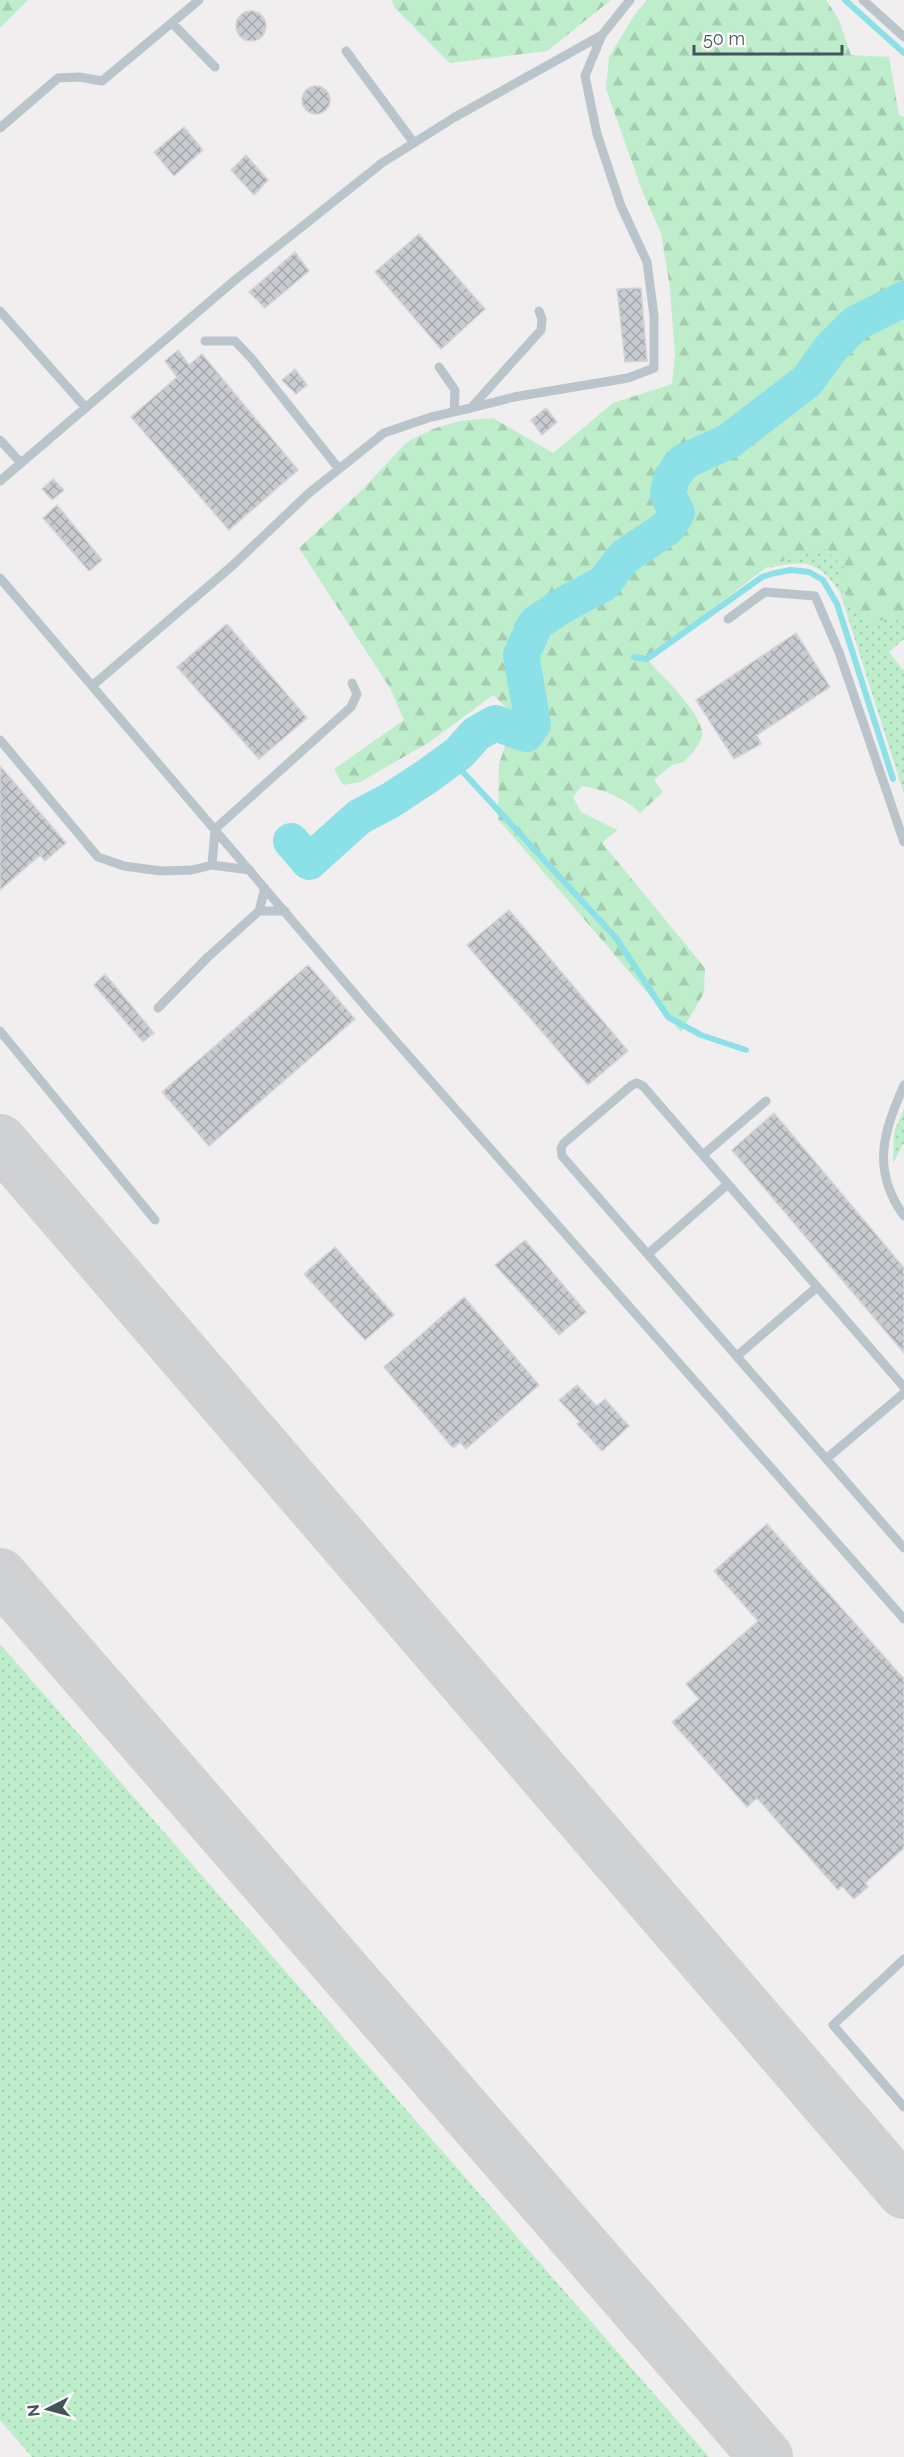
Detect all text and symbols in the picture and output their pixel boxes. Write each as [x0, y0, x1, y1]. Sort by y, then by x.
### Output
scale bar [694, 18, 842, 56]
text: 50 m [703, 28, 745, 49]
north arrow [18, 2379, 78, 2439]
text: N [23, 2403, 44, 2418]

